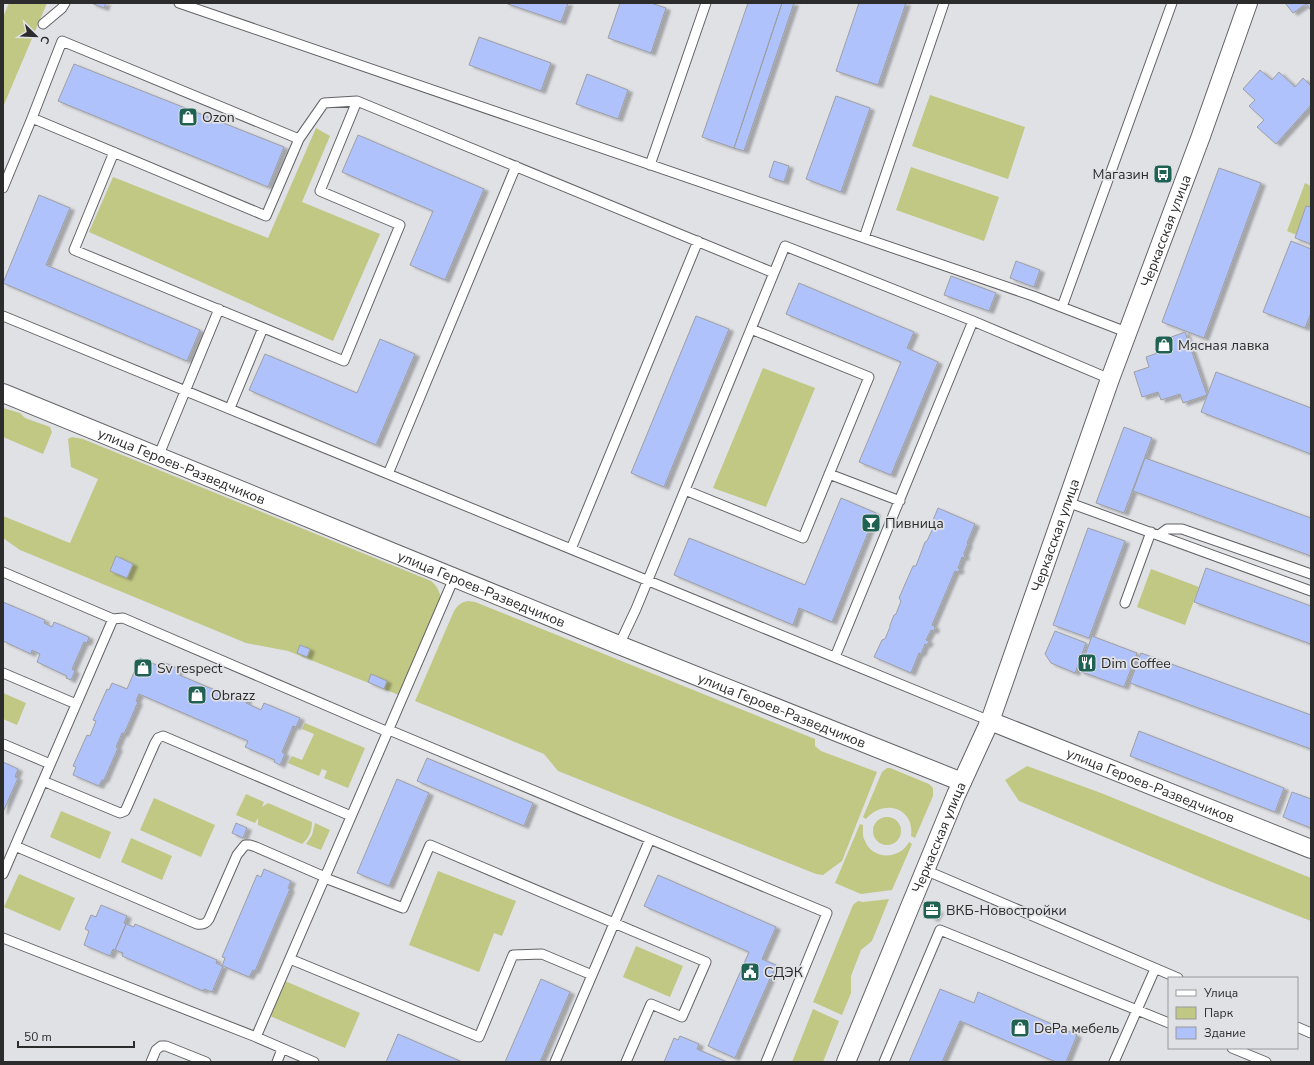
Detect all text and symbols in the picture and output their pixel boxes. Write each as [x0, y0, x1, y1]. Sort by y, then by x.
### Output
north arrow [16, 16, 56, 56]
text: С [36, 33, 53, 47]
shop icon: Ozon [177, 106, 199, 128]
place label: Ozon [202, 108, 235, 127]
bus stop icon: Магазин [1152, 163, 1174, 185]
place label: Магазин [1092, 165, 1149, 184]
street label: Черкасская улица [1136, 172, 1195, 290]
shop icon: Мясная лавка [1153, 334, 1175, 356]
place label: Мясная лавка [1178, 336, 1269, 355]
street label: улица Героев-Разведчиков [95, 423, 269, 509]
street label: Черкасская улица [1027, 476, 1084, 594]
bar icon: Пивница [860, 512, 882, 534]
place label: Пивница [885, 514, 944, 533]
street label: улица Героев-Разведчиков [395, 546, 568, 632]
restaurant icon: Dim Coffee [1076, 652, 1098, 674]
place label: Dim Coffee [1101, 654, 1171, 673]
shop icon: Sv respect [132, 657, 154, 679]
place label: Sv respect [157, 659, 223, 678]
street label: улица Героев-Разведчиков [695, 668, 869, 752]
shop icon: Obrazz [186, 684, 208, 706]
place label: Obrazz [211, 686, 256, 705]
street label: улица Героев-Разведчиков [1064, 743, 1238, 827]
street label: Черкасская улица [907, 779, 970, 896]
office icon: ВКБ-Новостройки [921, 899, 943, 921]
place label: ВКБ-Новостройки [946, 901, 1067, 920]
public building icon: СДЭК [739, 961, 761, 983]
place label: СДЭК [764, 963, 803, 982]
legend [1168, 977, 1298, 1049]
text: Улица [1203, 985, 1238, 1001]
text: Парк [1204, 1005, 1234, 1021]
shop icon: DePa мебель [1009, 1017, 1031, 1039]
place label: DePa мебель [1034, 1019, 1119, 1038]
scale bar [18, 1023, 134, 1049]
text: Здание [1204, 1025, 1246, 1041]
text: 50 m [24, 1029, 52, 1045]

